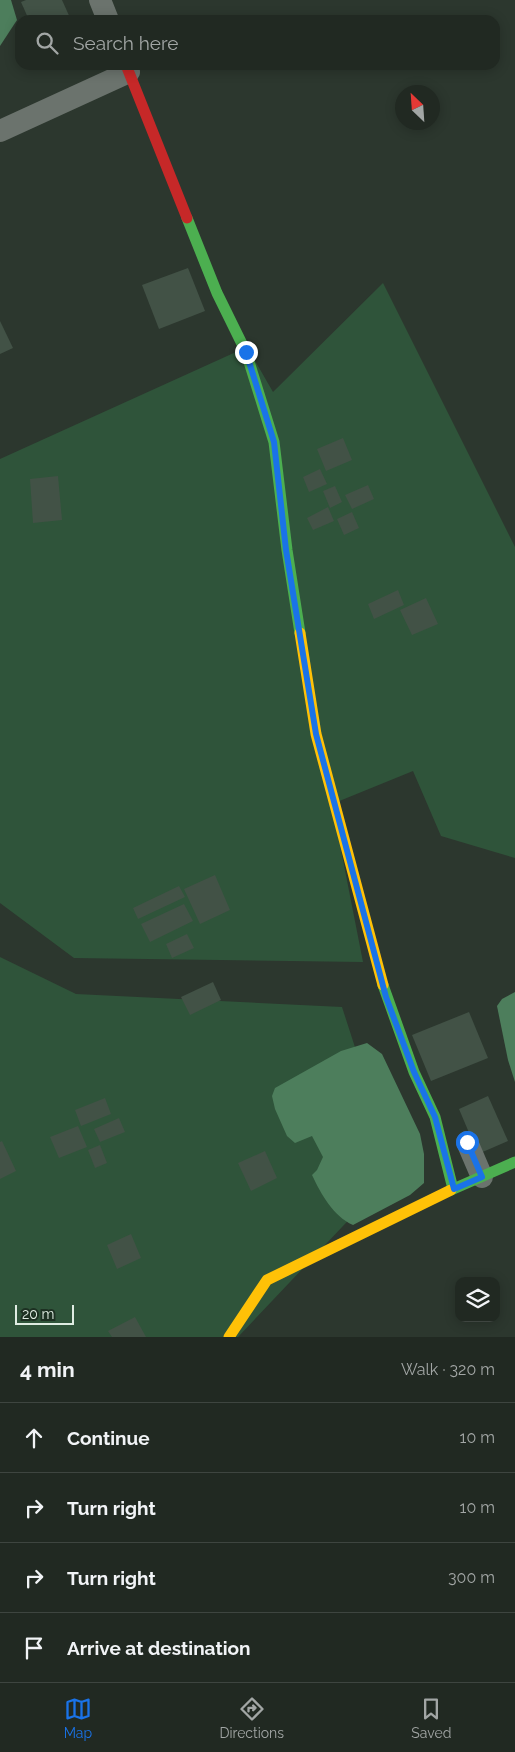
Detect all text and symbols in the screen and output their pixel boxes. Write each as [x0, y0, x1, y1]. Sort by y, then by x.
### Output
search box [15, 15, 500, 70]
icon: search [33, 29, 61, 57]
text: Search here [73, 32, 179, 54]
north arrow [395, 85, 440, 130]
route end [235, 341, 258, 364]
route start [456, 1131, 479, 1154]
map controls [455, 1277, 500, 1322]
button: layers [455, 1277, 500, 1322]
scale bar [15, 1302, 74, 1325]
text: 20 m [22, 1306, 54, 1322]
text: 4 min [20, 1357, 75, 1382]
text: Walk · 320 m [401, 1360, 495, 1379]
icon: ahead [20, 1424, 48, 1452]
text: Continue [67, 1427, 150, 1449]
text: 10 m [460, 1428, 495, 1447]
icon: right [20, 1494, 48, 1522]
text: Turn right [67, 1497, 156, 1519]
text: 10 m [460, 1498, 495, 1517]
icon: right [20, 1564, 48, 1592]
text: Turn right [67, 1567, 156, 1589]
text: 300 m [448, 1568, 495, 1587]
icon: arrive [20, 1634, 48, 1662]
text: Arrive at destination [67, 1637, 251, 1659]
tab: Map [64, 1695, 92, 1741]
tab: Directions [219, 1695, 284, 1741]
tab: Saved [411, 1695, 451, 1741]

